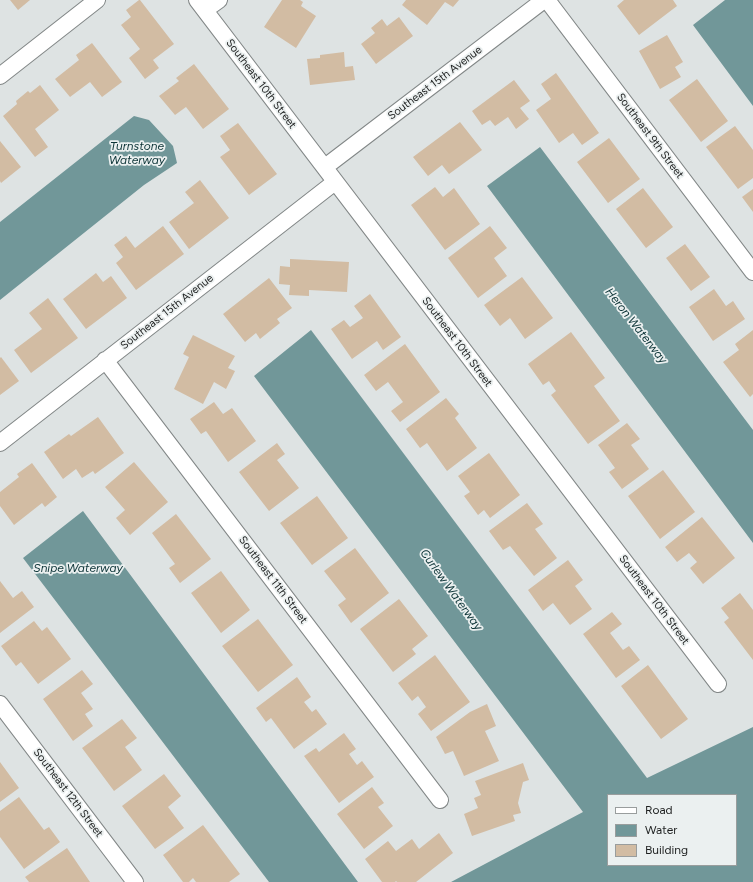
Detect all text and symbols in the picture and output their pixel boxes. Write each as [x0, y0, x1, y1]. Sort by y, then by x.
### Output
street label: Southeast 10th Street [223, 37, 299, 131]
street label: Southeast 15th Avenue [385, 43, 485, 123]
street label: Southeast 9th Street [614, 91, 686, 181]
water label: Turnstone Waterway [109, 139, 165, 167]
street label: Southeast 15th Avenue [118, 272, 216, 352]
water label: Heron Waterway [602, 285, 670, 367]
street label: Southeast 10th Street [419, 295, 495, 389]
street label: Southeast 11th Street [236, 534, 310, 626]
water label: Curlew Waterway [417, 547, 485, 633]
street label: Southeast 10th Street [616, 553, 692, 647]
water label: Snipe Waterway [33, 561, 123, 575]
street label: Southeast 12th Street [30, 746, 106, 840]
legend [607, 794, 737, 866]
text: Road [645, 803, 673, 817]
text: Water [645, 823, 677, 837]
text: Building [645, 843, 688, 857]

